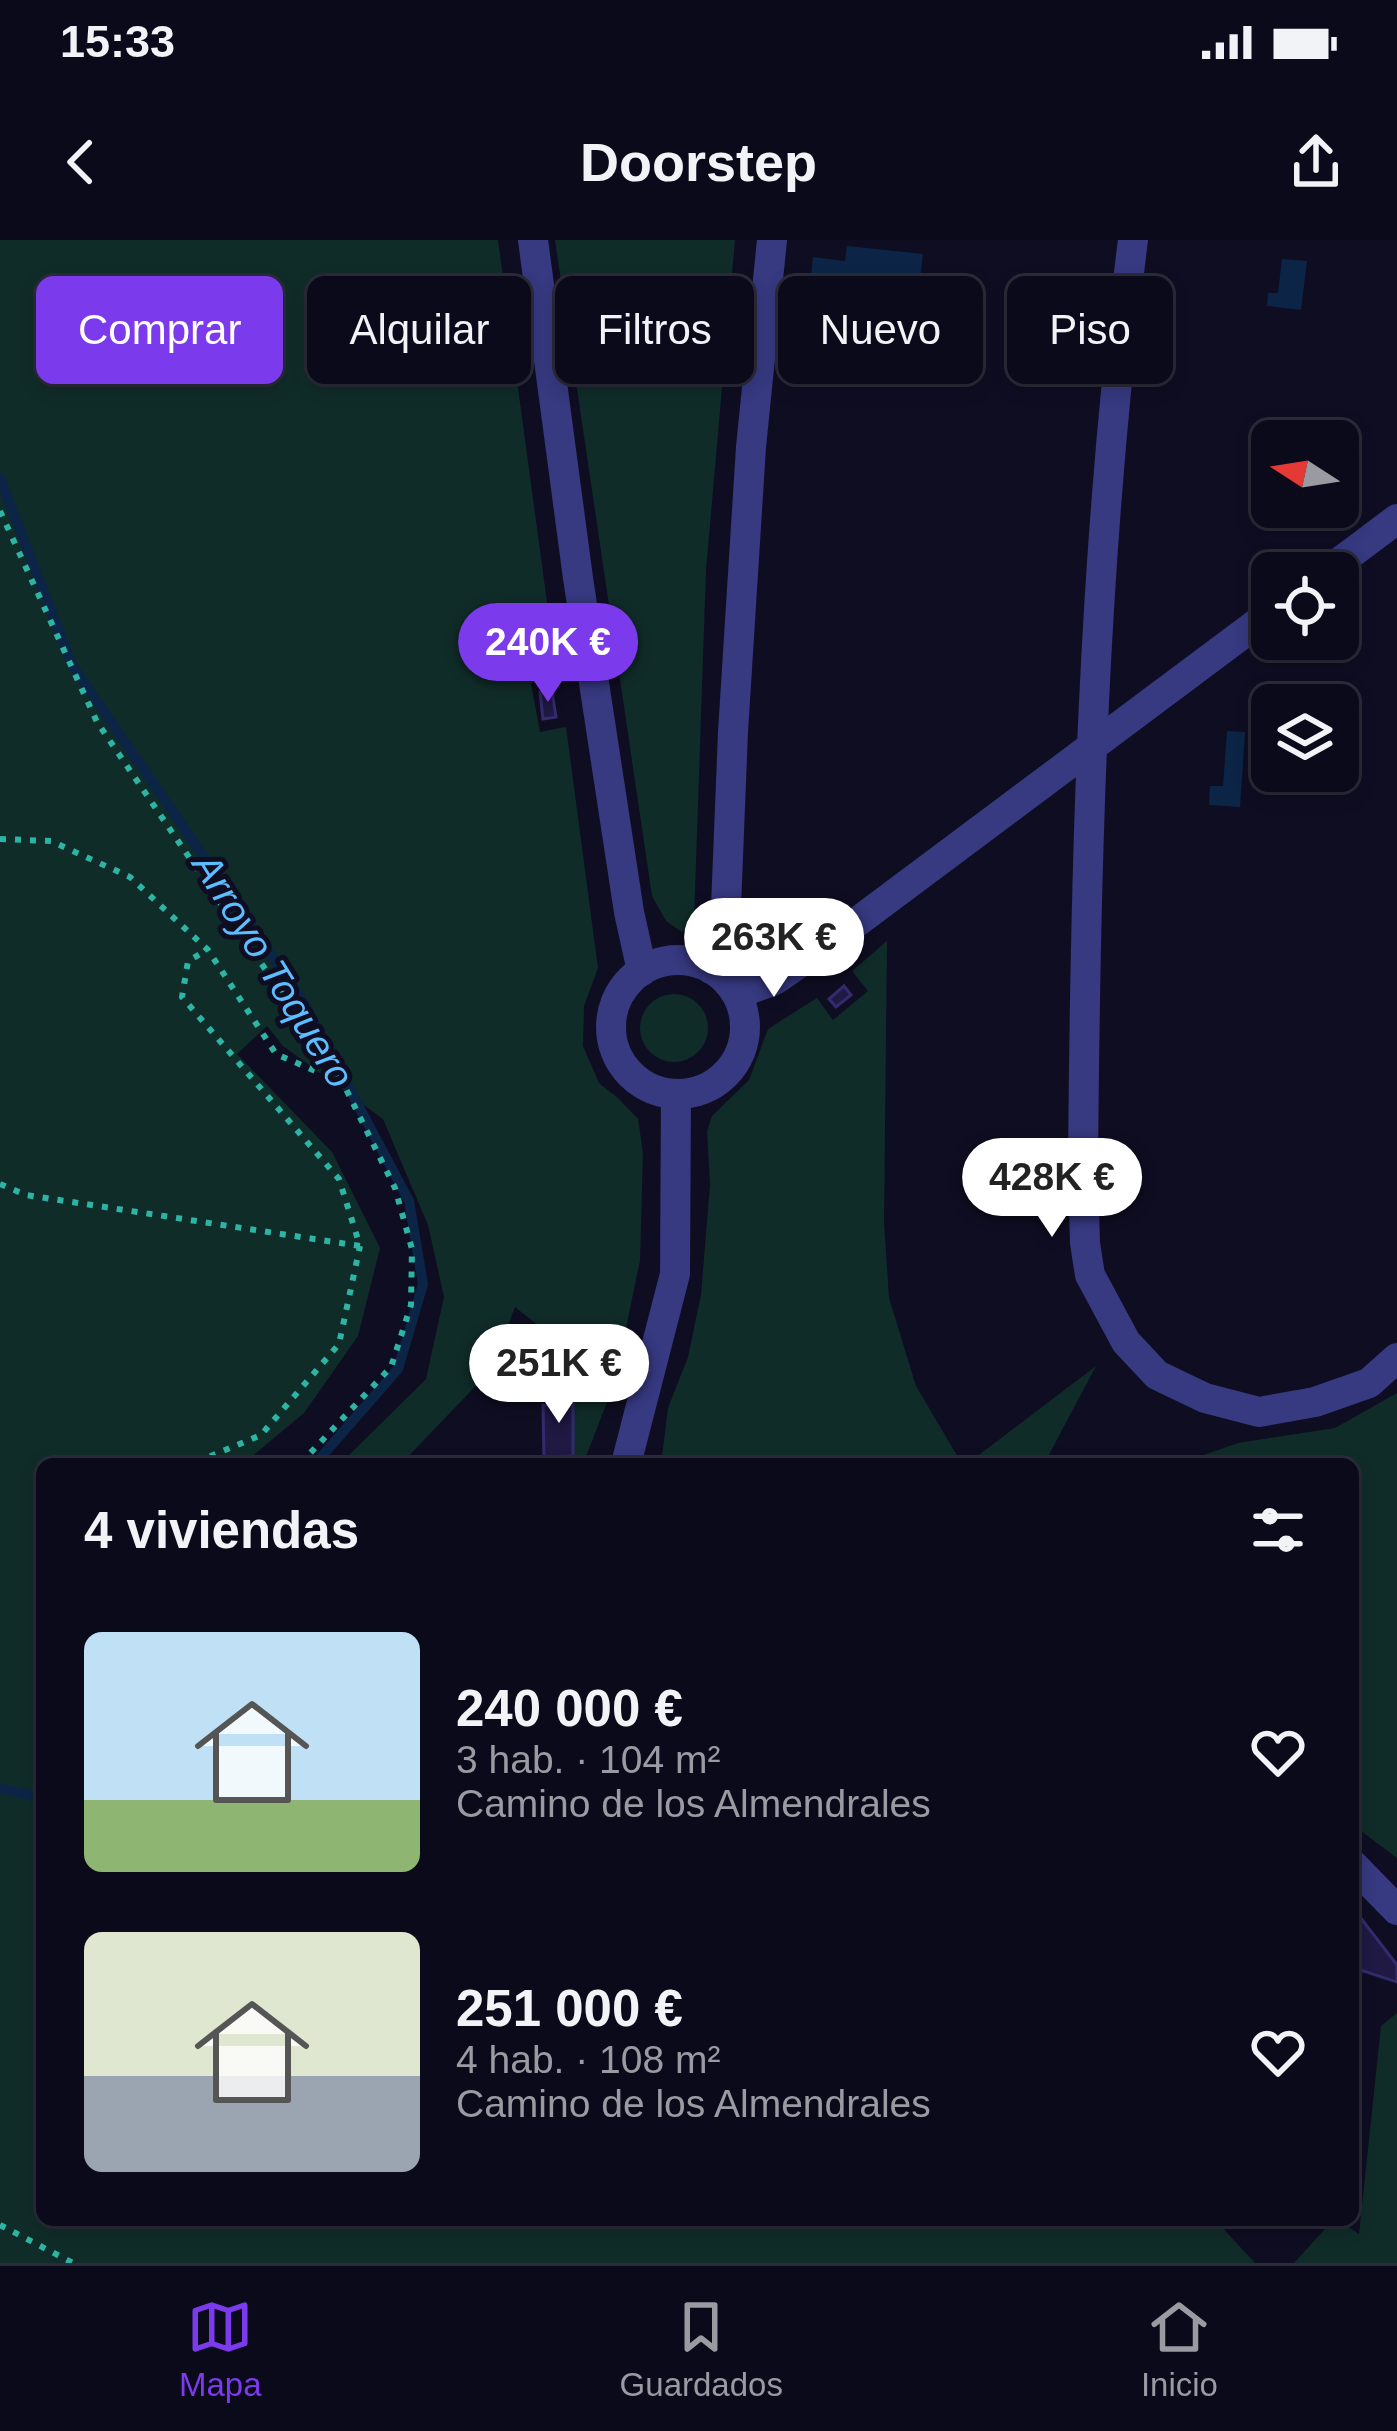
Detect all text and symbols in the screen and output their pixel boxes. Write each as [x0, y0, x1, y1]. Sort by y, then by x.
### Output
text: 15:33 [60, 16, 175, 67]
icon: back [48, 129, 114, 195]
icon: share [1283, 129, 1349, 195]
text: Doorstep [580, 132, 817, 192]
chip: Comprar [36, 276, 283, 384]
chip: Alquilar [307, 276, 531, 384]
chip: Filtros [555, 276, 754, 384]
chip: Nuevo [778, 276, 983, 384]
chip: Piso [1007, 276, 1173, 384]
north arrow [1251, 420, 1359, 528]
map controls [1251, 420, 1359, 792]
button: locate [1251, 552, 1359, 660]
pin: 240K € [450, 603, 646, 705]
text: 240K € [485, 620, 611, 663]
button: layers [1251, 684, 1359, 792]
water label: Arroyo Toquero [183, 844, 363, 1095]
pin: 263K € [676, 898, 872, 1000]
text: 263K € [711, 915, 837, 958]
pin: 428K € [954, 1138, 1150, 1240]
text: 428K € [989, 1155, 1115, 1198]
pin: 251K € [461, 1324, 657, 1426]
text: 251K € [496, 1341, 622, 1384]
icon: filters [1245, 1497, 1311, 1563]
text: 4 viviendas [84, 1502, 359, 1559]
icon: home [180, 1680, 324, 1824]
text: 240 000 € [456, 1680, 683, 1737]
icon: heart [1245, 1719, 1311, 1785]
text: 3 hab. · 104 m² [456, 1738, 720, 1781]
text: Camino de los Almendrales [456, 1782, 931, 1825]
icon: home [180, 1980, 324, 2124]
text: 251 000 € [456, 1980, 683, 2037]
icon: heart [1245, 2019, 1311, 2085]
text: 4 hab. · 108 m² [456, 2038, 720, 2081]
text: Camino de los Almendrales [456, 2082, 931, 2125]
tab: Mapa [179, 2294, 262, 2404]
tab: Guardados [620, 2294, 783, 2404]
tab: Inicio [1141, 2294, 1218, 2404]

